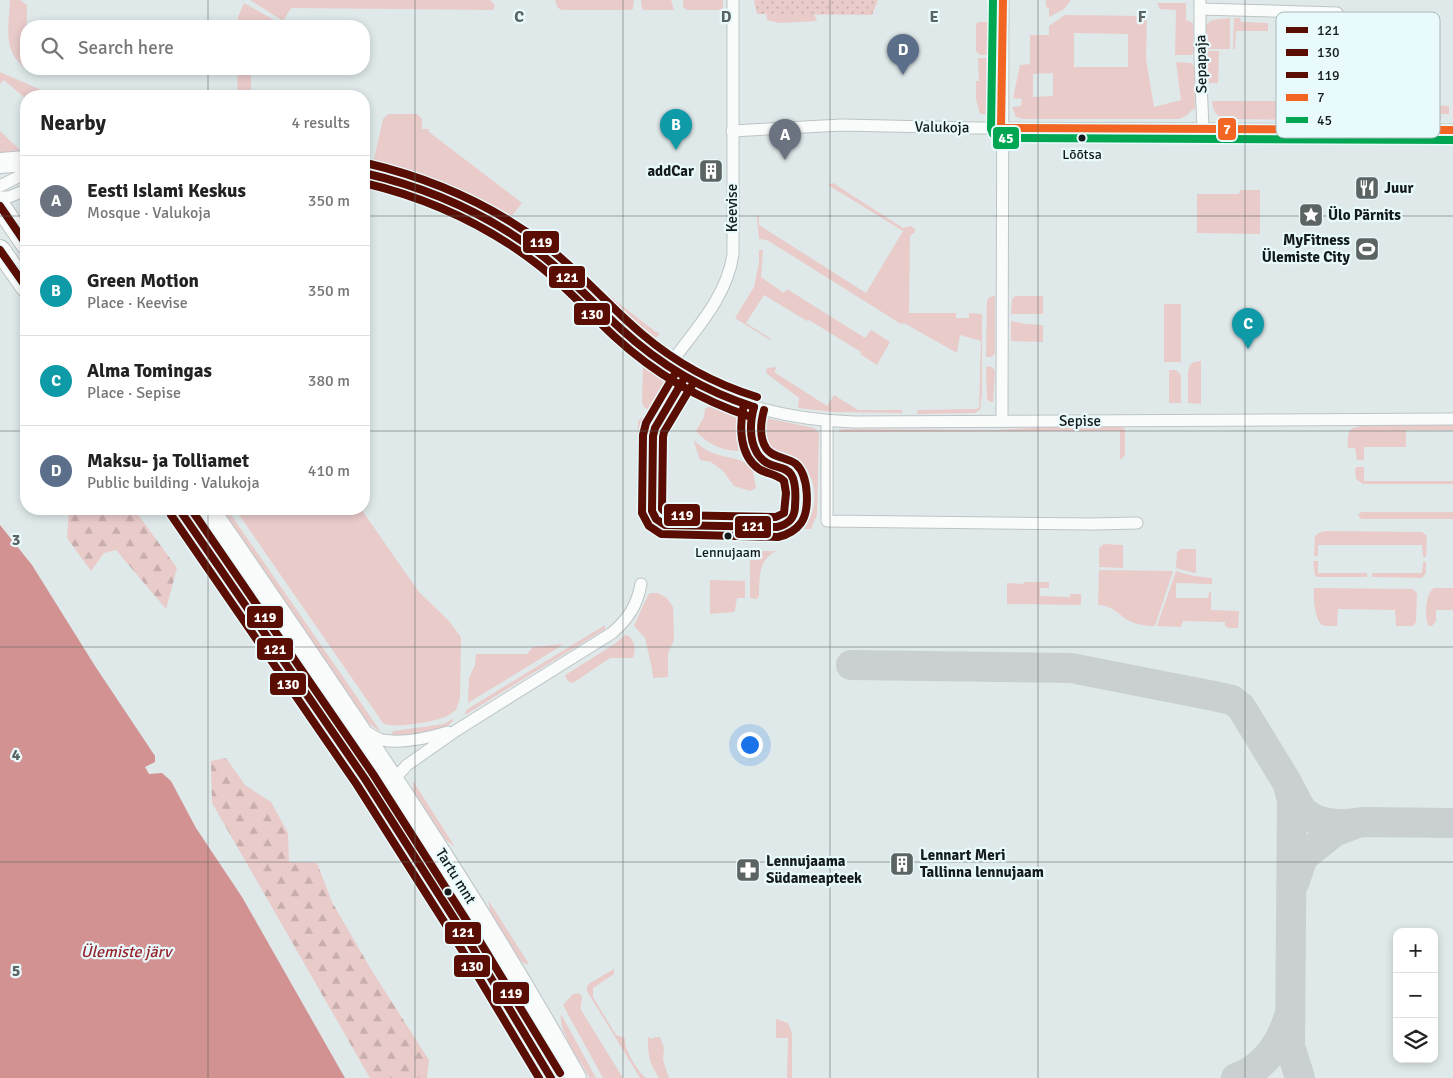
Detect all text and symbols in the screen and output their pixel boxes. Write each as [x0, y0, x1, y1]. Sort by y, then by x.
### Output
text: C [514, 7, 524, 27]
text: D [721, 7, 732, 27]
text: E [929, 7, 939, 27]
text: F [1138, 7, 1147, 27]
legend [1276, 12, 1440, 138]
search box [20, 20, 370, 75]
text: 121 [1317, 22, 1340, 39]
icon: search [38, 34, 66, 62]
pin: D [887, 34, 919, 75]
street label: Sepapaja [1191, 34, 1211, 94]
text: Search here [78, 36, 174, 60]
text: 130 [1317, 44, 1340, 61]
text: 119 [1317, 67, 1340, 84]
text: 7 [1317, 89, 1325, 106]
pin: B [660, 109, 692, 150]
text: Nearby [40, 110, 106, 136]
text: 45 [1317, 112, 1332, 129]
text: 4 results [291, 113, 350, 133]
line badge: 7 [1217, 117, 1237, 141]
street label: Valukoja [914, 118, 970, 136]
pin: A [769, 119, 801, 160]
text: 7 [1223, 121, 1231, 138]
line badge: 45 [992, 126, 1020, 150]
text: 45 [998, 130, 1014, 147]
marker: Lõõtsa [1077, 133, 1087, 143]
place label: Lõõtsa [1062, 146, 1102, 163]
building icon: addCar [698, 158, 724, 184]
place label: addCar [647, 162, 694, 180]
restaurant icon: Juur [1354, 175, 1380, 201]
text: Eesti Islami Keskus [87, 179, 246, 203]
place label: Juur [1384, 179, 1414, 197]
street label: Keevise [723, 184, 741, 232]
text: A [51, 191, 61, 211]
text: 350 m [308, 191, 350, 211]
place icon: Ülo Pärnits [1298, 202, 1324, 228]
text: Mosque · Valukoja [87, 203, 211, 223]
place label: Ülo Pärnits [1328, 206, 1401, 224]
line badge: 119 [522, 230, 560, 254]
place label: MyFitness Ülemiste City [1262, 231, 1351, 266]
text: 119 [530, 234, 553, 251]
sports icon: MyFitness Ülemiste City [1354, 236, 1380, 262]
line badge: 121 [548, 265, 586, 289]
text: Green Motion [87, 269, 199, 293]
text: 121 [556, 269, 579, 286]
text: B [51, 281, 61, 301]
text: 350 m [308, 281, 350, 301]
text: Place · Keevise [87, 293, 188, 313]
line badge: 130 [573, 302, 611, 326]
text: 130 [581, 306, 604, 323]
pin: C [1232, 308, 1264, 349]
text: Alma Tomingas [87, 359, 212, 383]
text: C [51, 371, 61, 391]
text: 380 m [308, 371, 350, 391]
text: Place · Sepise [87, 383, 181, 403]
street label: Sepise [1059, 412, 1101, 430]
text: Maksu- ja Tolliamet [87, 449, 249, 473]
text: D [51, 461, 61, 481]
text: 410 m [308, 461, 350, 481]
text: Public building · Valukoja [87, 473, 260, 493]
line badge: 119 [663, 503, 701, 527]
text: 119 [671, 507, 694, 524]
line badge: 121 [734, 515, 772, 539]
text: 121 [742, 518, 765, 535]
text: 3 [12, 530, 20, 550]
marker: Lennujaam [723, 531, 733, 541]
place label: Lennujaam [695, 544, 761, 561]
line badge: 119 [246, 605, 284, 629]
text: 119 [254, 609, 277, 626]
line badge: 121 [256, 637, 294, 661]
text: 121 [264, 641, 287, 658]
line badge: 130 [269, 672, 307, 696]
text: 130 [277, 676, 300, 693]
your location [737, 732, 763, 758]
text: 4 [12, 745, 21, 765]
street label: Tartu mnt [432, 845, 480, 907]
place label: Lennart Meri Tallinna lennujaam [920, 846, 1044, 881]
building icon: Lennart Meri Tallinna lennujaam [889, 851, 915, 877]
place label: Lennujaama Südameapteek [766, 852, 862, 887]
pharmacy icon: Lennujaama Südameapteek [735, 857, 761, 883]
unlabelled marker [443, 887, 453, 897]
line badge: 121 [444, 921, 482, 945]
text: 121 [452, 924, 475, 941]
map controls [1393, 928, 1438, 1063]
button: + [1393, 928, 1438, 973]
water label: Ülemiste järv [81, 942, 174, 962]
line badge: 130 [453, 954, 491, 978]
text: 130 [461, 958, 484, 975]
text: 5 [12, 961, 20, 981]
button: − [1393, 973, 1438, 1018]
line badge: 119 [492, 981, 530, 1005]
text: 119 [500, 985, 523, 1002]
button: layers [1393, 1018, 1438, 1063]

